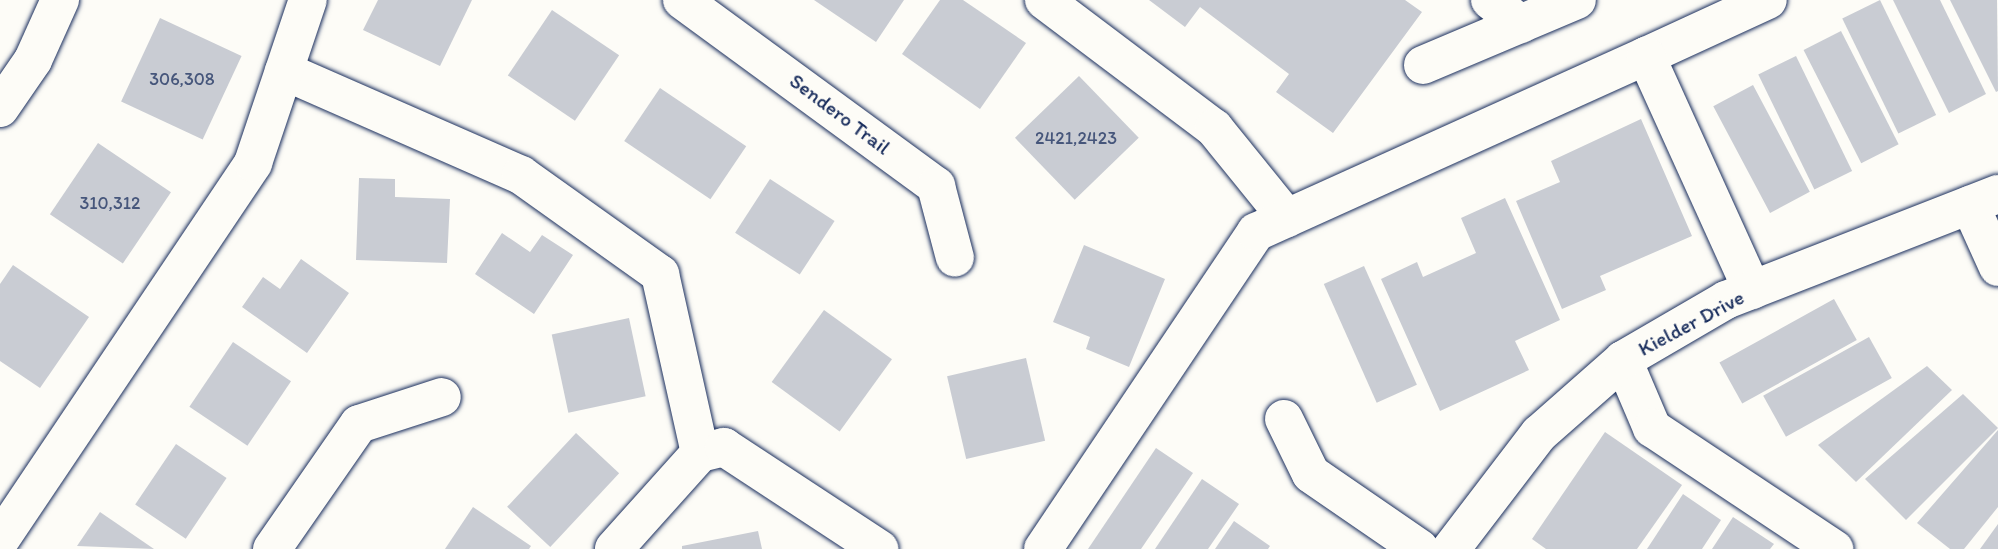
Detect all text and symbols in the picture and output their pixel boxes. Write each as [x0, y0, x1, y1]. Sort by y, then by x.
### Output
house number: 306,308 [149, 68, 215, 90]
street label: Sendero Trail [785, 68, 895, 160]
house number: 2421,2423 [1035, 127, 1117, 149]
house number: 310,312 [79, 192, 141, 214]
street label: Kielder Drive [1634, 285, 1748, 361]

